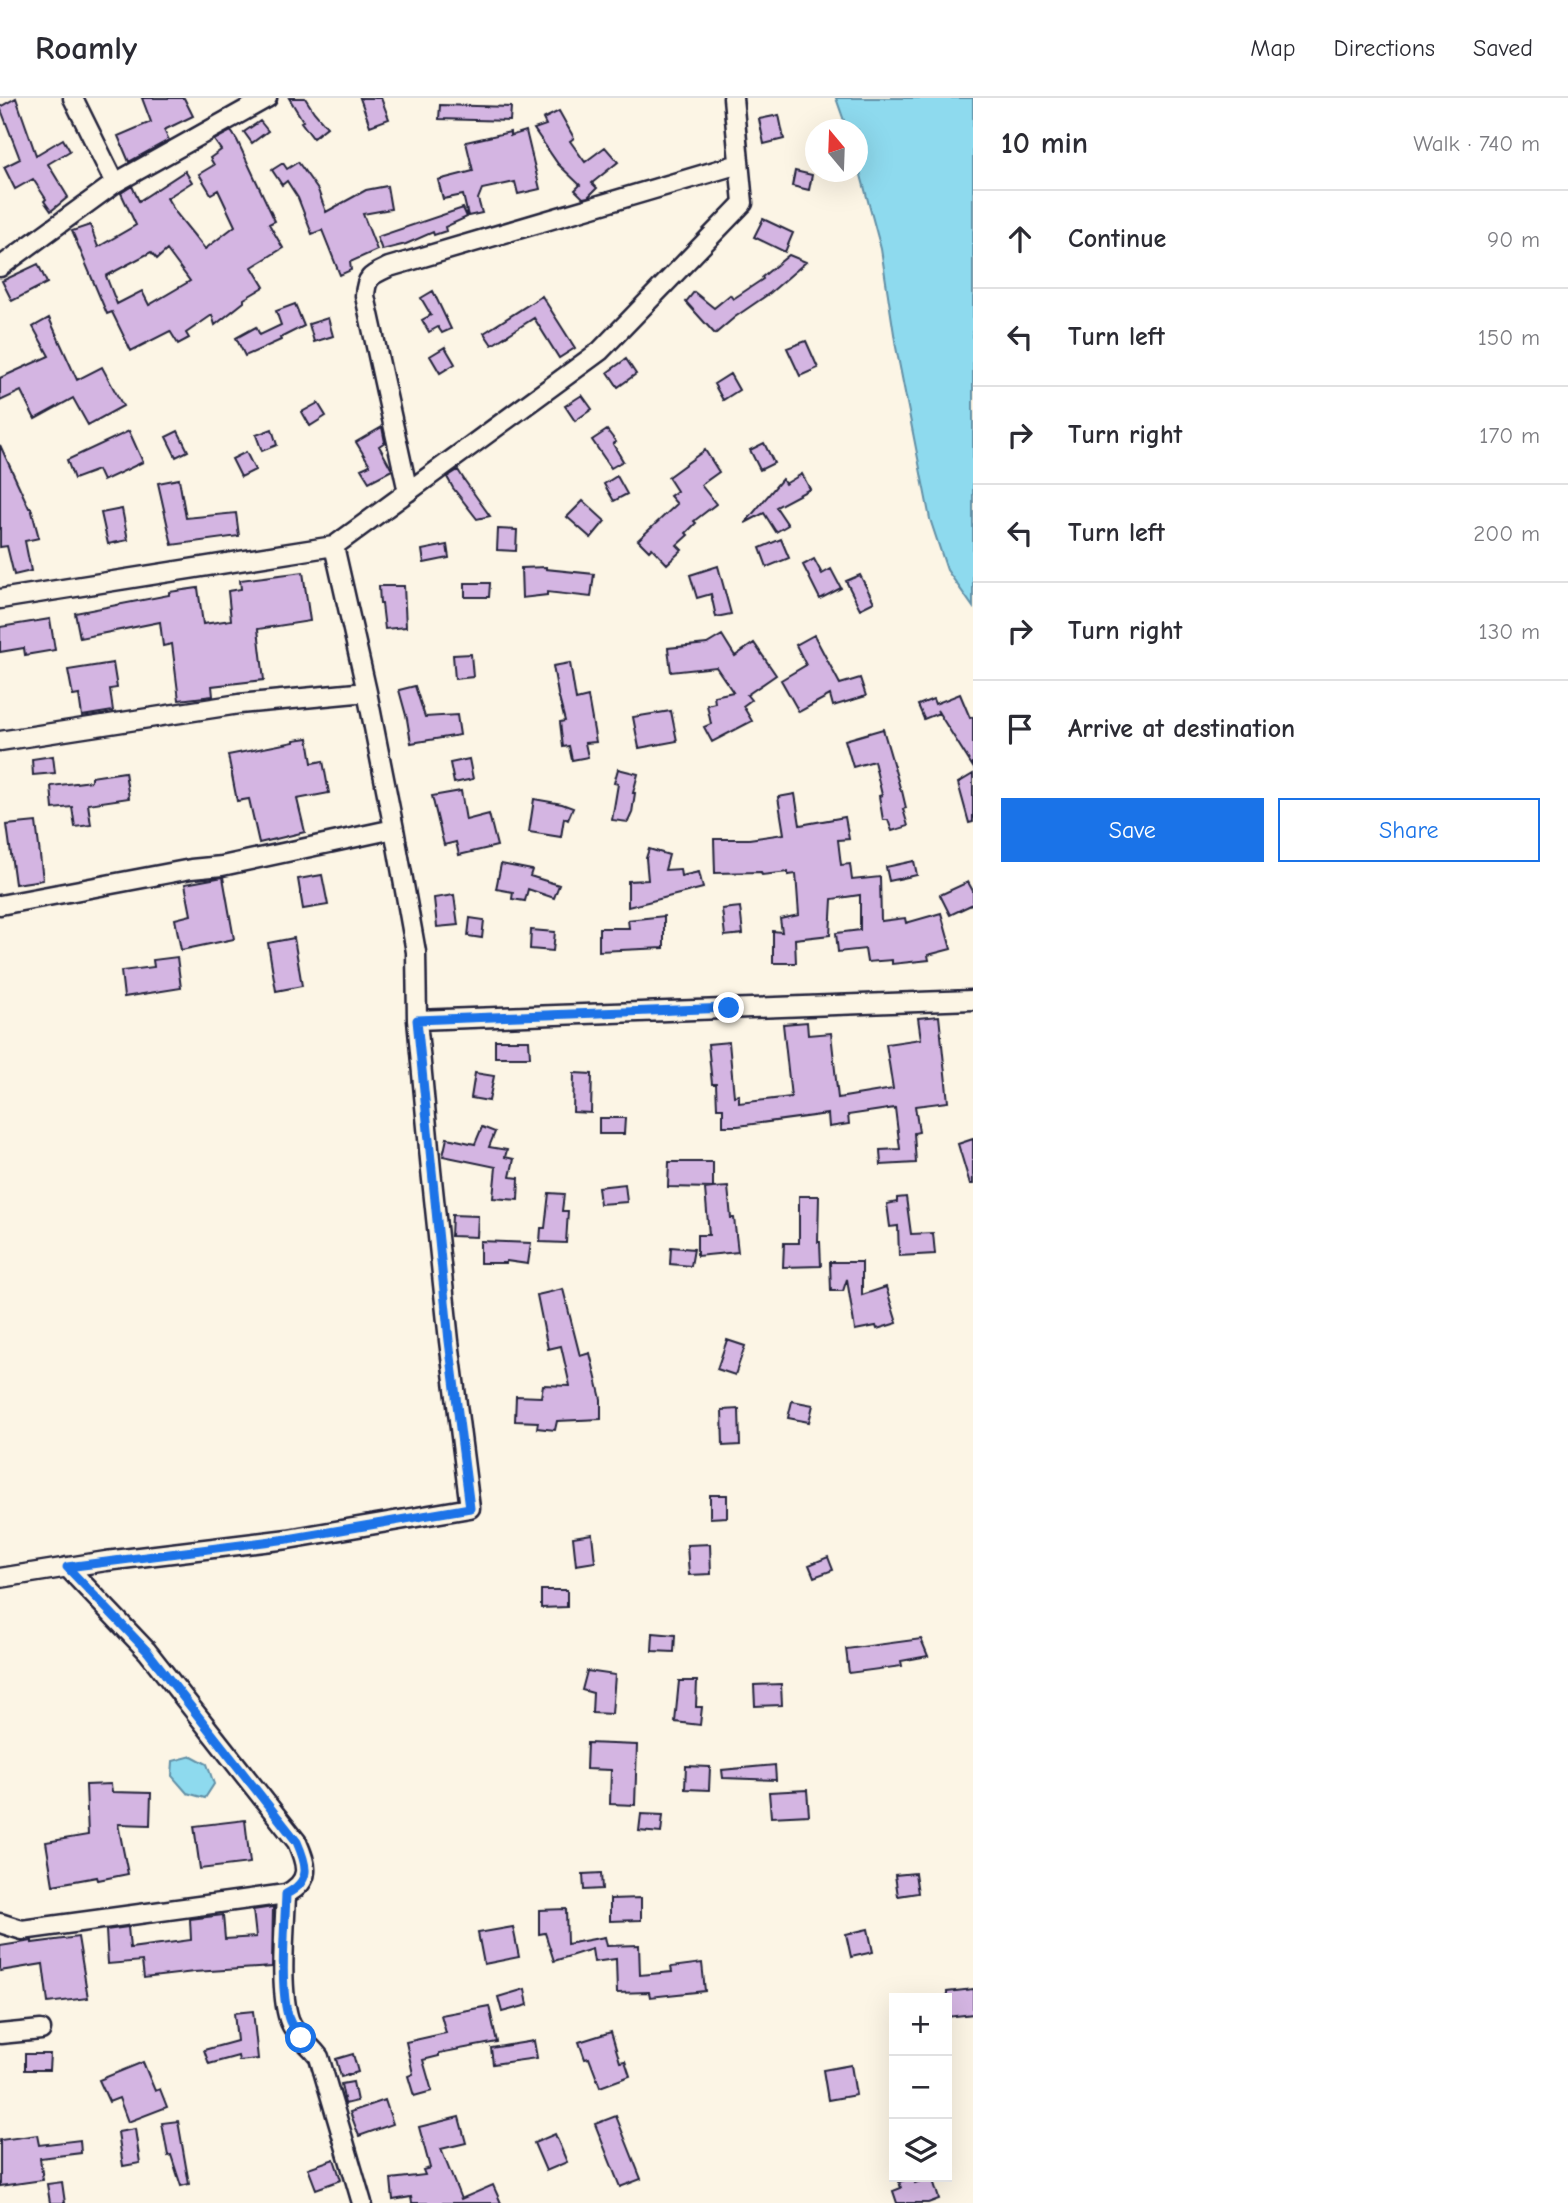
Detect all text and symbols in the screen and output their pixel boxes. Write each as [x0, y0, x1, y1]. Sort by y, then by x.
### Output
text: Roamly [35, 29, 137, 67]
text: Map [1250, 34, 1296, 62]
text: Directions [1334, 34, 1435, 62]
text: Saved [1473, 34, 1533, 62]
north arrow [805, 119, 868, 182]
text: 10 min [1001, 126, 1088, 161]
text: Walk · 740 m [1413, 130, 1540, 157]
icon: ahead [1001, 220, 1039, 258]
text: Continue [1068, 224, 1166, 254]
text: 90 m [1487, 226, 1540, 253]
icon: left [1001, 318, 1039, 356]
text: Turn left [1068, 322, 1165, 352]
text: 150 m [1478, 324, 1540, 351]
icon: right [1001, 416, 1039, 454]
text: Turn right [1068, 420, 1182, 450]
text: 170 m [1479, 422, 1540, 449]
icon: left [1001, 514, 1039, 552]
text: Turn left [1068, 518, 1165, 548]
text: 200 m [1473, 520, 1540, 547]
icon: right [1001, 612, 1039, 650]
text: Turn right [1068, 616, 1182, 646]
text: 130 m [1479, 618, 1540, 645]
icon: arrive [1001, 710, 1039, 748]
text: Arrive at destination [1068, 714, 1295, 744]
button: Save [1001, 798, 1264, 862]
button: Share [1278, 798, 1540, 862]
route end [713, 992, 744, 1023]
map controls [889, 1993, 952, 2182]
button: + [889, 1993, 952, 2056]
route start [285, 2022, 316, 2053]
button: − [889, 2056, 952, 2119]
button: layers [889, 2119, 952, 2182]

